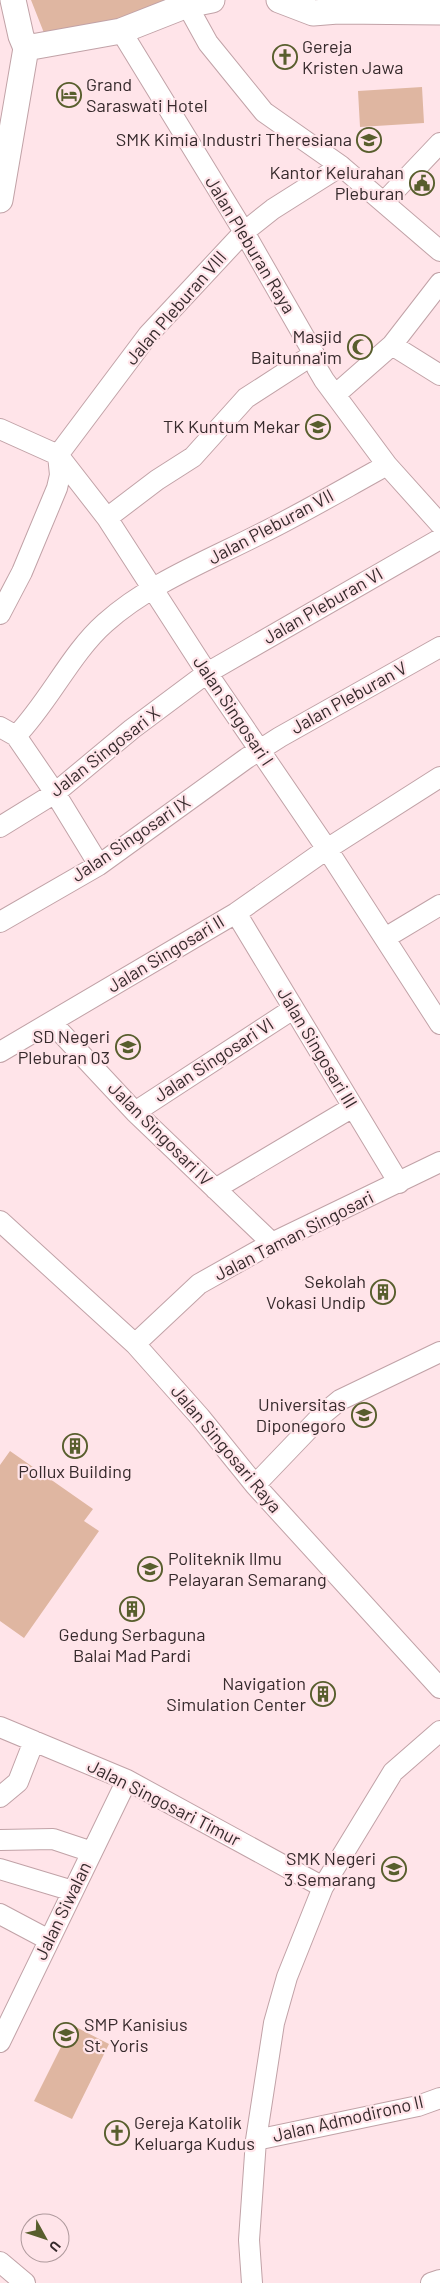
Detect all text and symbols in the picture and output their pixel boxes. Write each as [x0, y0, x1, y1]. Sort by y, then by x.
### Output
place label: Gereja Kristen Jawa [302, 35, 403, 78]
church icon: Gereja Kristen Jawa [272, 44, 298, 70]
place label: Grand Saraswati Hotel [86, 73, 208, 116]
hotel icon: Grand Saraswati Hotel [56, 82, 82, 108]
school or university icon: SMK Kimia Industri Theresiana [356, 127, 382, 153]
place label: SMK Kimia Industri Theresiana [116, 128, 352, 150]
place label: Kantor Kelurahan Pleburan [269, 161, 404, 204]
public building icon: Kantor Kelurahan Pleburan [409, 170, 435, 196]
street label: Jalan Pleburan Raya [201, 172, 301, 317]
street label: Jalan Pleburan VIII [120, 246, 231, 369]
place label: Masjid Baitunna'im [251, 325, 342, 368]
mosque icon: Masjid Baitunna'im [347, 334, 373, 360]
school or university icon: TK Kuntum Mekar [305, 414, 331, 440]
place label: TK Kuntum Mekar [163, 415, 300, 437]
street label: Jalan Pleburan VII [204, 484, 337, 568]
street label: Jalan Pleburan VI [259, 562, 386, 648]
street label: Jalan Singosari I [189, 651, 279, 770]
street label: Jalan Pleburan V [286, 656, 411, 738]
street label: Jalan Singosari X [45, 701, 164, 801]
street label: Jalan Singosari IX [67, 790, 194, 886]
street label: Jalan Singosari II [103, 910, 228, 997]
street label: Jalan Singosari III [273, 983, 363, 1112]
street label: Jalan Singosari VI [149, 1012, 277, 1106]
place label: SD Negeri Pleburan 03 [18, 1025, 110, 1068]
school or university icon: SD Negeri Pleburan 03 [115, 1034, 141, 1060]
street label: Jalan Singosari IV [104, 1077, 218, 1190]
street label: Jalan Taman Singosari [210, 1185, 377, 1285]
place label: Sekolah Vokasi Undip [266, 1270, 366, 1313]
building icon: Sekolah Vokasi Undip [370, 1279, 396, 1305]
street label: Jalan Singosari Raya [167, 1380, 287, 1517]
place label: Universitas Diponegoro [256, 1393, 346, 1436]
school or university icon: Universitas Diponegoro [351, 1402, 377, 1428]
building icon: Pollux Building [62, 1433, 88, 1459]
place label: Pollux Building [18, 1460, 132, 1482]
place label: Politeknik Ilmu Pelayaran Semarang [168, 1547, 327, 1590]
school or university icon: Politeknik Ilmu Pelayaran Semarang [137, 1556, 163, 1582]
building icon: Gedung Serbaguna Balai Mad Pardi [119, 1596, 145, 1622]
place label: Gedung Serbaguna Balai Mad Pardi [59, 1623, 205, 1666]
place label: Navigation Simulation Center [166, 1672, 306, 1715]
building icon: Navigation Simulation Center [310, 1681, 336, 1707]
street label: Jalan Singosari Timur [84, 1754, 245, 1850]
place label: SMK Negeri 3 Semarang [284, 1847, 376, 1890]
school or university icon: SMK Negeri 3 Semarang [381, 1856, 407, 1882]
street label: Jalan Siwalan [29, 1858, 95, 1963]
place label: SMP Kanisius St. Yoris [84, 2013, 188, 2056]
school or university icon: SMP Kanisius St. Yoris [53, 2022, 79, 2048]
street label: Jalan Admodirono II [270, 2090, 425, 2146]
place label: Gereja Katolik Keluarga Kudus [134, 2111, 255, 2154]
church icon: Gereja Katolik Keluarga Kudus [104, 2120, 130, 2146]
north arrow [20, 2213, 70, 2263]
text: U [46, 2238, 65, 2256]

